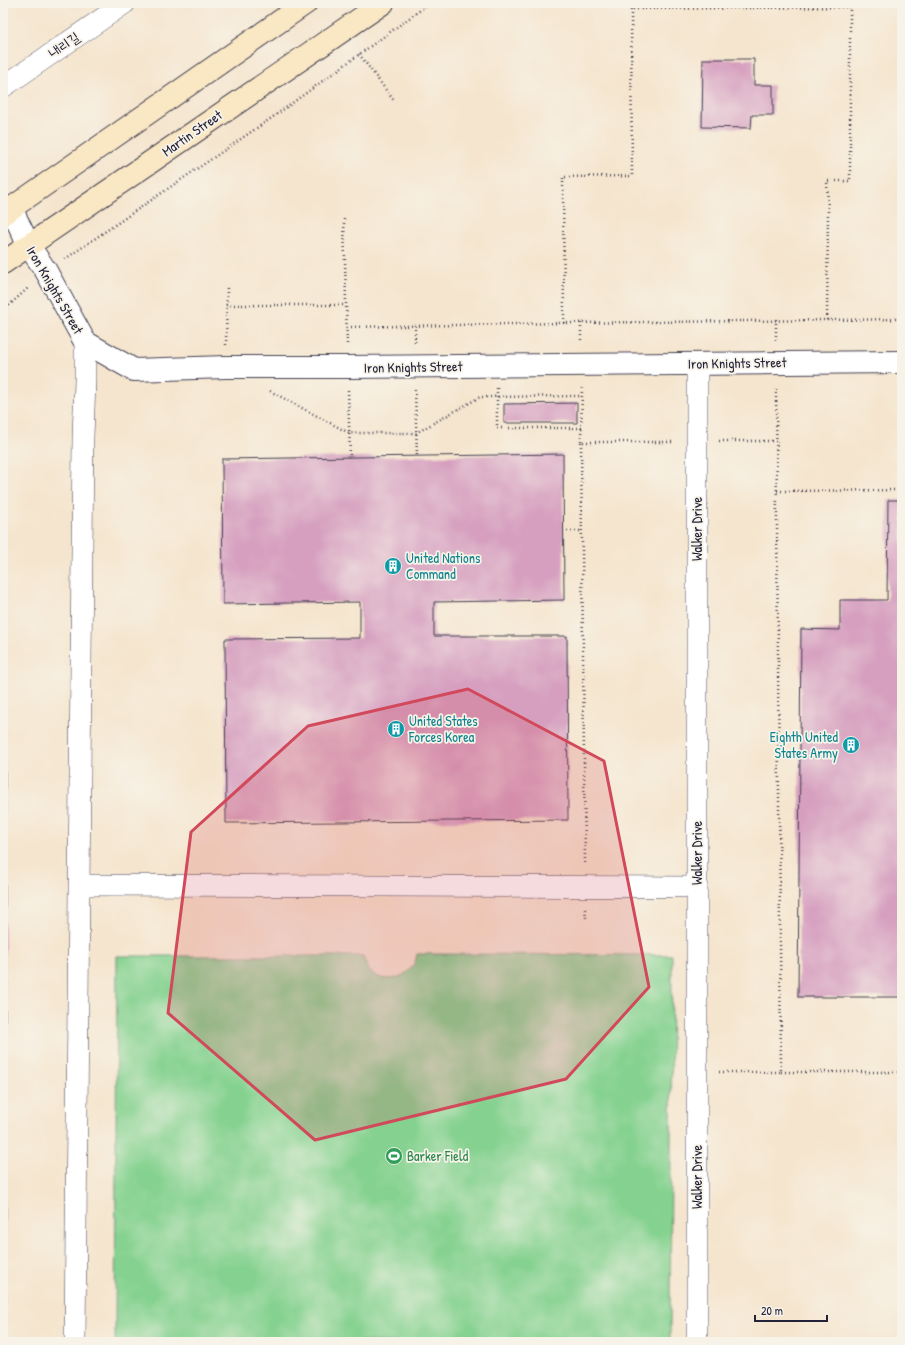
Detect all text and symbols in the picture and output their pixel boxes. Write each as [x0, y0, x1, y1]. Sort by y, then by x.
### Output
street label: 내리길 [44, 27, 84, 62]
street label: Martin Street [158, 105, 226, 160]
street label: Iron Knights Street [22, 242, 88, 338]
street label: Iron Knights Street [687, 352, 787, 374]
street label: Iron Knights Street [363, 356, 463, 378]
street label: Walker Drive [687, 496, 706, 561]
place label: United Nations Command [406, 548, 480, 583]
building icon: United Nations Command [383, 556, 403, 576]
place label: United States Forces Korea [408, 711, 478, 746]
building icon: United States Forces Korea [386, 719, 406, 739]
place label: Eighth United States Army [770, 727, 839, 763]
building icon: Eighth United States Army [841, 735, 861, 755]
street label: Walker Drive [687, 820, 706, 885]
street label: Walker Drive [687, 1144, 706, 1209]
sports icon: Barker Field [384, 1146, 404, 1166]
place label: Barker Field [407, 1146, 469, 1165]
scale bar [755, 1297, 827, 1323]
text: 20 m [761, 1302, 783, 1319]

